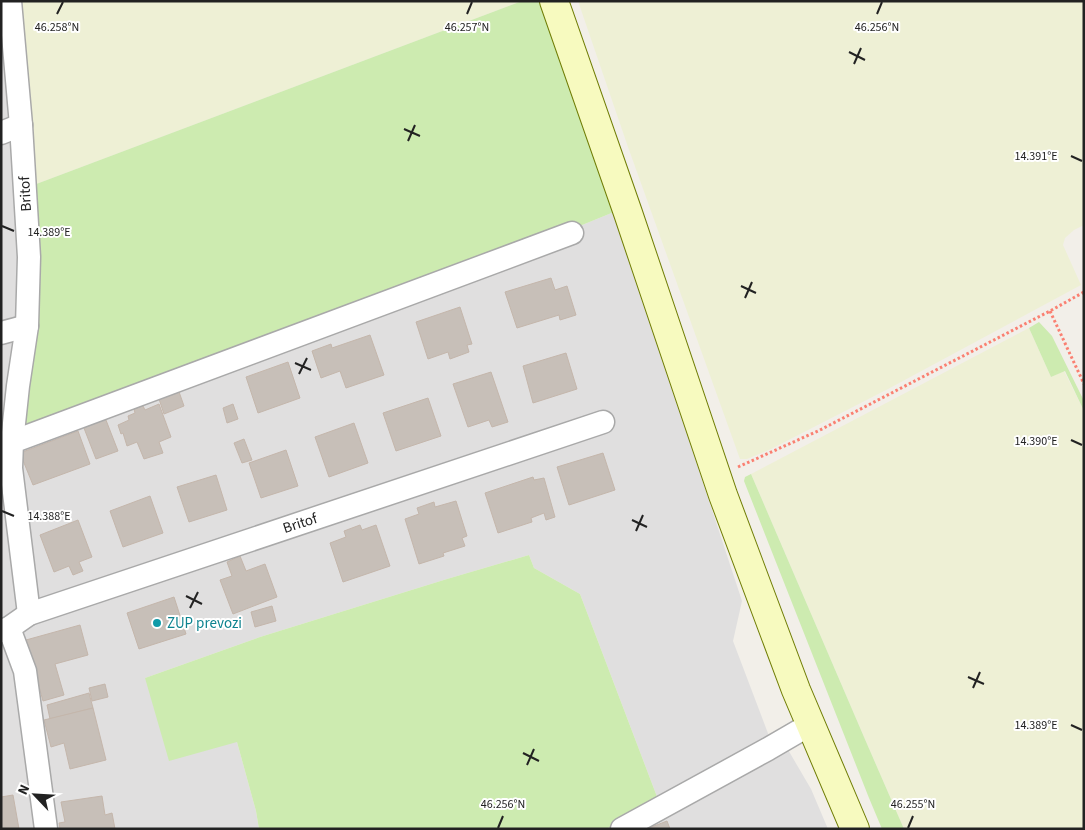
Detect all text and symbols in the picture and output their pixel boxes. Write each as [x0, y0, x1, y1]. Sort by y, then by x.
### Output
text: 46.258°N [35, 19, 79, 36]
text: 46.257°N [445, 19, 489, 36]
text: 46.256°N [855, 19, 899, 36]
text: 14.391°E [1014, 148, 1058, 165]
street label: Britof [14, 175, 37, 212]
text: 14.389°E [27, 224, 71, 241]
text: 14.390°E [1014, 433, 1058, 450]
text: 14.388°E [27, 508, 71, 525]
street label: Britof [280, 508, 321, 539]
place label: ZUP prevozi [167, 613, 242, 634]
marker: ZUP prevozi [151, 617, 163, 629]
text: 14.389°E [1014, 717, 1058, 734]
north arrow [10, 770, 60, 820]
text: N [13, 781, 35, 798]
text: 46.256°N [481, 796, 525, 813]
text: 46.255°N [891, 796, 935, 813]

